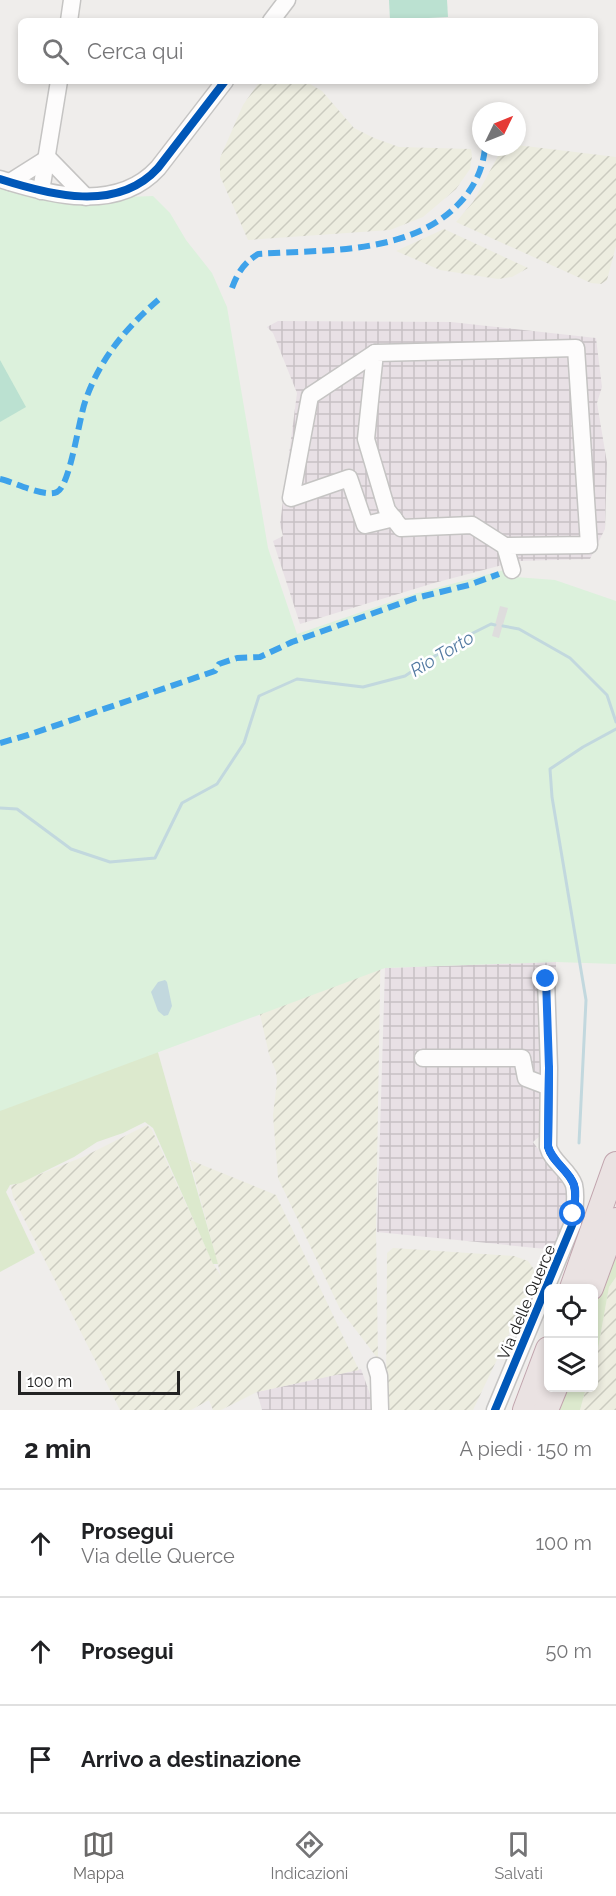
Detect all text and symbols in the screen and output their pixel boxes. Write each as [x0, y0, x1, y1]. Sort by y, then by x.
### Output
search box [18, 18, 598, 84]
icon: search [39, 35, 72, 68]
text: Cerca qui [87, 38, 184, 64]
north arrow [472, 102, 526, 156]
water label: Rio Torto [406, 626, 477, 681]
route end [532, 965, 558, 991]
route start [559, 1200, 585, 1226]
street label: Via delle Querce [494, 1242, 559, 1363]
map controls [544, 1284, 598, 1392]
button: locate [544, 1284, 598, 1338]
button: layers [544, 1338, 598, 1392]
scale bar [18, 1368, 180, 1396]
text: 100 m [27, 1372, 72, 1391]
text: 2 min [24, 1434, 91, 1464]
text: A piedi · 150 m [460, 1437, 592, 1461]
text: Prosegui [81, 1518, 174, 1544]
icon: ahead [24, 1527, 57, 1560]
text: 100 m [535, 1531, 592, 1555]
text: Via delle Querce [81, 1544, 235, 1568]
icon: ahead [24, 1635, 57, 1668]
text: Prosegui [81, 1638, 174, 1664]
text: 50 m [545, 1639, 592, 1663]
icon: arrive [24, 1743, 57, 1776]
text: Arrivo a destinazione [81, 1746, 301, 1772]
tab: Mappa [73, 1828, 124, 1883]
tab: Indicazioni [270, 1828, 348, 1883]
tab: Salvati [495, 1828, 543, 1883]

